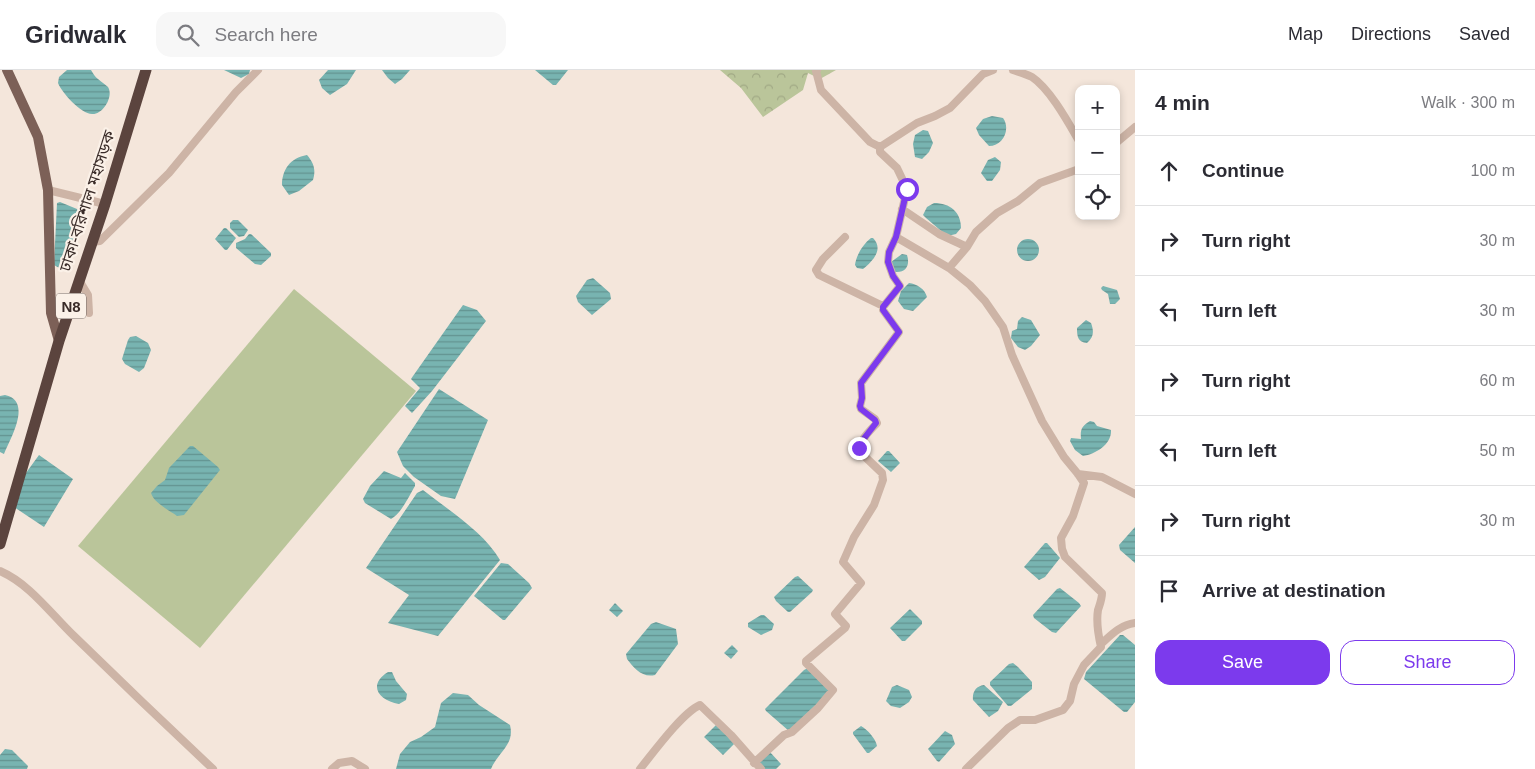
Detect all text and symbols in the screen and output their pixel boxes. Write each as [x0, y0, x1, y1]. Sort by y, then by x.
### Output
search box [156, 12, 506, 57]
text: Gridwalk [25, 21, 126, 48]
icon: search [174, 21, 202, 49]
text: Search here [214, 24, 318, 45]
text: Map [1288, 24, 1323, 44]
text: Directions [1351, 24, 1431, 44]
text: Saved [1459, 24, 1510, 44]
map controls [1075, 85, 1120, 220]
button: + [1075, 85, 1120, 130]
text: 4 min [1155, 91, 1210, 114]
text: Walk · 300 m [1421, 94, 1515, 111]
street label: ঢাকা-বরিশাল মহাসড়ক [55, 127, 118, 274]
button: − [1075, 130, 1120, 175]
icon: ahead [1155, 157, 1183, 185]
text: Continue [1202, 160, 1284, 181]
text: 100 m [1471, 162, 1515, 179]
button: locate [1075, 175, 1120, 220]
route start [896, 178, 919, 201]
icon: right [1155, 227, 1183, 255]
text: Turn right [1202, 230, 1290, 251]
text: 30 m [1479, 232, 1515, 249]
road number: N8 [56, 294, 86, 318]
icon: left [1155, 297, 1183, 325]
text: Turn left [1202, 300, 1277, 321]
text: 30 m [1479, 302, 1515, 319]
icon: right [1155, 367, 1183, 395]
text: Turn right [1202, 370, 1290, 391]
text: 60 m [1479, 372, 1515, 389]
route end [848, 437, 871, 460]
icon: left [1155, 437, 1183, 465]
text: Turn left [1202, 440, 1277, 461]
text: 50 m [1479, 442, 1515, 459]
icon: right [1155, 507, 1183, 535]
text: Turn right [1202, 510, 1290, 531]
text: 30 m [1479, 512, 1515, 529]
icon: arrive [1155, 577, 1183, 605]
text: Arrive at destination [1202, 580, 1386, 601]
button: Save [1155, 640, 1330, 685]
button: Share [1340, 640, 1515, 685]

